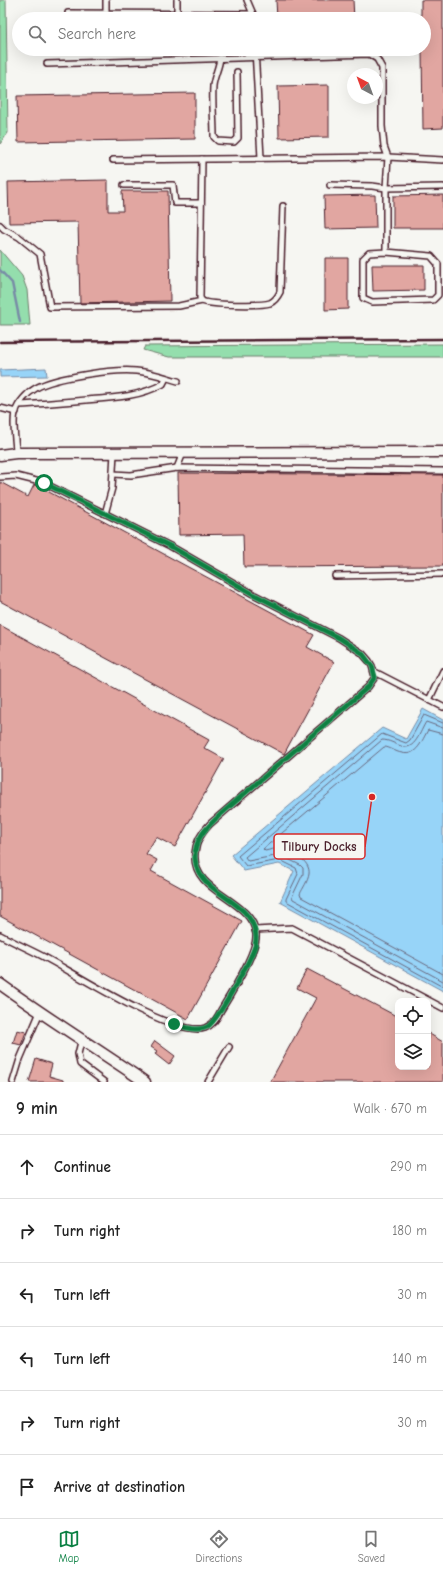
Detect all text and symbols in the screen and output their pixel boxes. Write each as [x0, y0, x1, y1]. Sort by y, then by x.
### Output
search box [12, 12, 431, 56]
icon: search [26, 23, 48, 45]
text: Search here [58, 25, 136, 43]
north arrow [347, 68, 383, 104]
route start [35, 474, 53, 492]
callout: Tilbury Docks [274, 834, 365, 859]
text: Tilbury Docks [281, 839, 357, 854]
map controls [395, 998, 431, 1070]
button: locate [395, 998, 431, 1034]
route end [165, 1015, 183, 1033]
button: layers [395, 1034, 431, 1070]
text: 9 min [16, 1099, 58, 1118]
text: Walk · 670 m [354, 1101, 427, 1116]
icon: ahead [16, 1156, 38, 1178]
text: Continue [54, 1158, 111, 1176]
text: 290 m [390, 1159, 427, 1174]
icon: right [16, 1220, 38, 1242]
text: Turn right [54, 1222, 120, 1240]
text: 180 m [392, 1223, 427, 1238]
icon: left [16, 1284, 38, 1306]
text: Turn left [54, 1286, 110, 1304]
text: 30 m [397, 1287, 427, 1302]
icon: left [16, 1348, 38, 1370]
text: Turn left [54, 1350, 110, 1368]
text: 140 m [393, 1351, 427, 1366]
icon: right [16, 1412, 38, 1434]
text: Turn right [54, 1414, 120, 1432]
text: 30 m [397, 1415, 427, 1430]
icon: arrive [16, 1476, 38, 1498]
text: Arrive at destination [54, 1478, 185, 1496]
tab: Map [58, 1528, 80, 1565]
tab: Directions [196, 1528, 242, 1565]
tab: Saved [358, 1528, 385, 1565]

